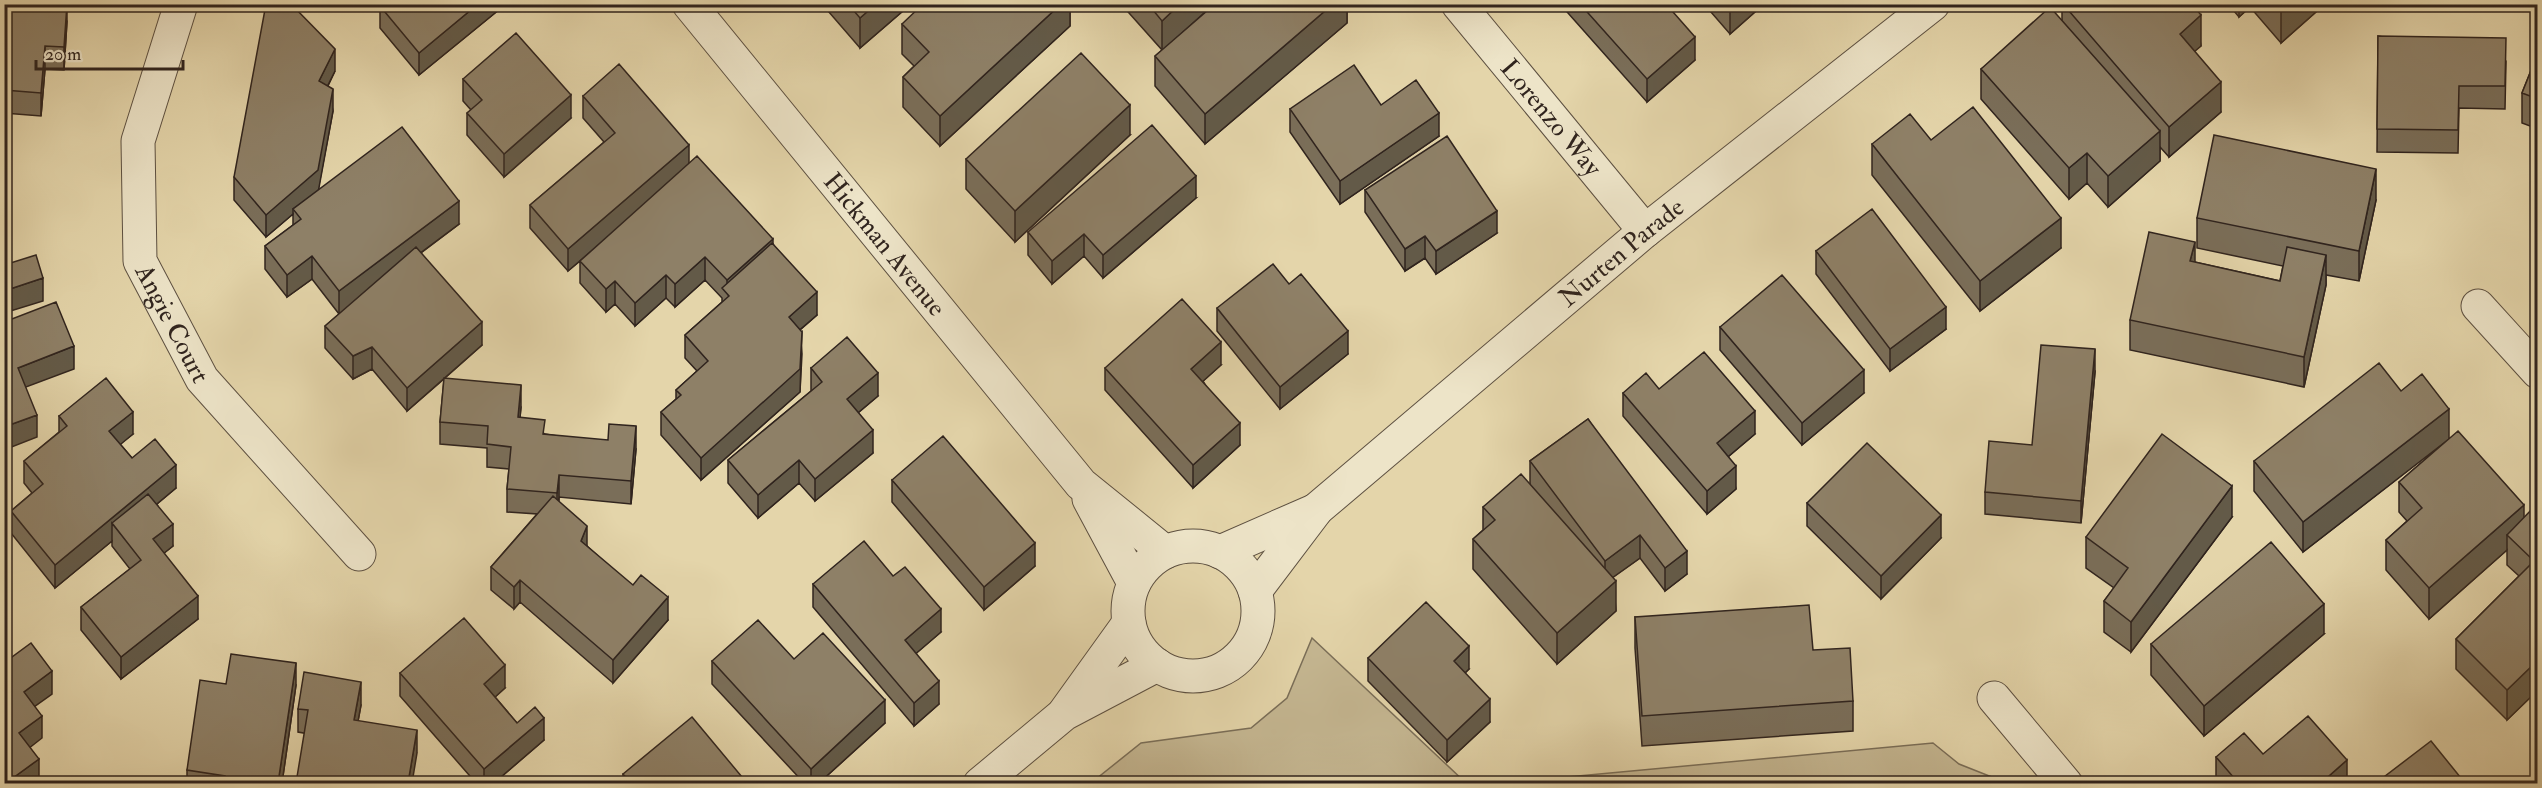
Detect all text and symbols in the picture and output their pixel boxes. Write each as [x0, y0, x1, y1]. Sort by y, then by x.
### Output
scale bar [36, 33, 183, 71]
text: 20 m [45, 43, 81, 66]
street label: Lorenzo Way [1493, 53, 1609, 184]
street label: Hickman Avenue [816, 166, 952, 323]
street label: Nurten Parade [1553, 191, 1691, 314]
street label: Angie Court [127, 258, 216, 388]

